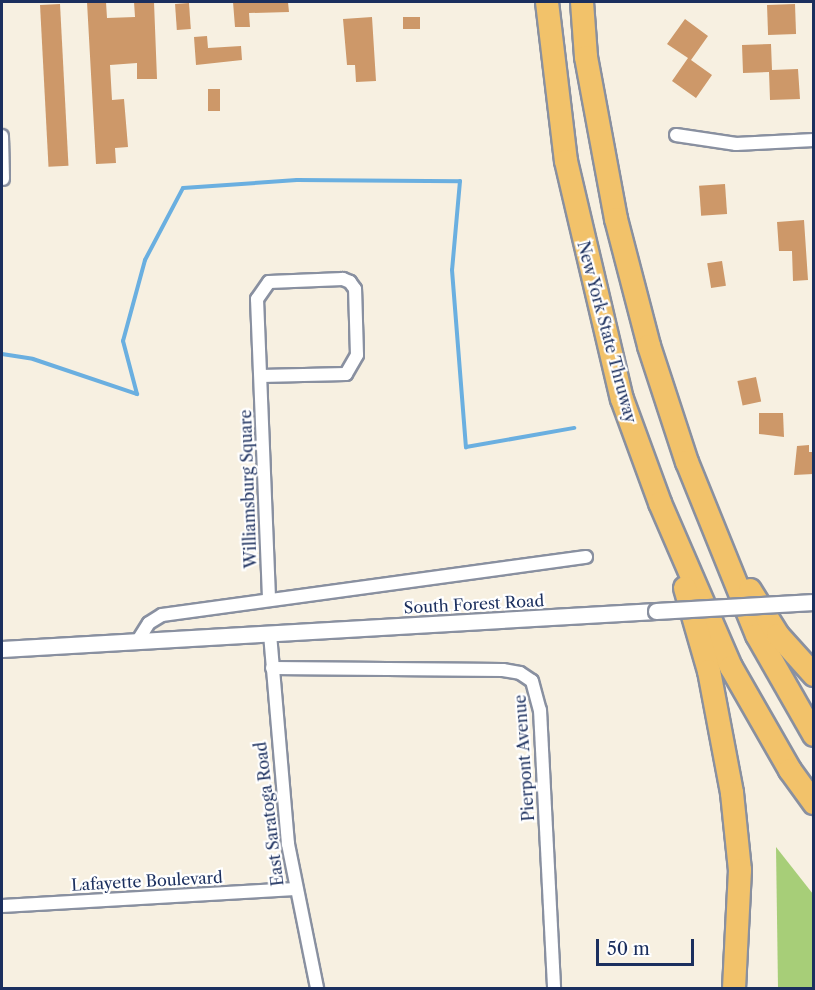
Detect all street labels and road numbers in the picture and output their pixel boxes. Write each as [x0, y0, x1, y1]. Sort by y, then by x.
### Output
street label: New York State Thruway [573, 238, 641, 426]
street label: Williamsburg Square [236, 409, 260, 569]
street label: South Forest Road [403, 591, 545, 617]
street label: Pierpont Avenue [510, 694, 538, 822]
street label: East Saratoga Road [251, 741, 287, 887]
street label: Lafayette Boulevard [71, 867, 223, 895]

